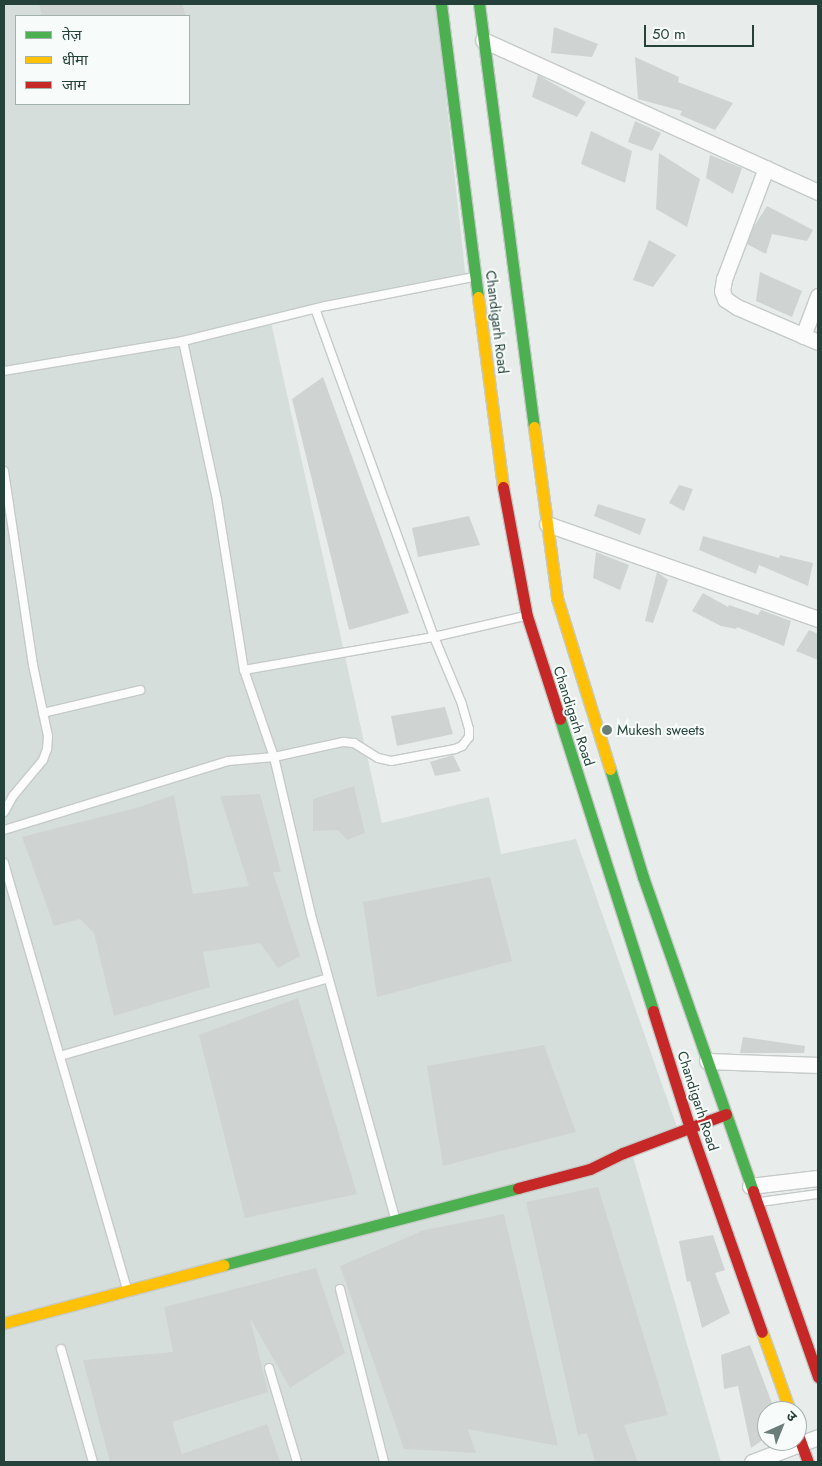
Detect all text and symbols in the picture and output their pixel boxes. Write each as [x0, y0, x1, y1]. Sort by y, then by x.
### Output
legend [15, 15, 190, 105]
scale bar [647, 15, 757, 47]
text: 50 m [652, 23, 686, 45]
text: तेज़ [62, 24, 82, 46]
text: धीमा [62, 49, 88, 71]
text: जाम [62, 74, 86, 96]
street label: Chandigarh Road [482, 269, 512, 375]
street label: Chandigarh Road [550, 664, 598, 768]
place label: Mukesh sweets [617, 722, 704, 738]
marker: Mukesh sweets [601, 724, 613, 736]
street label: Chandigarh Road [674, 1049, 722, 1153]
north arrow [757, 1401, 807, 1451]
text: उ [782, 1406, 802, 1426]

